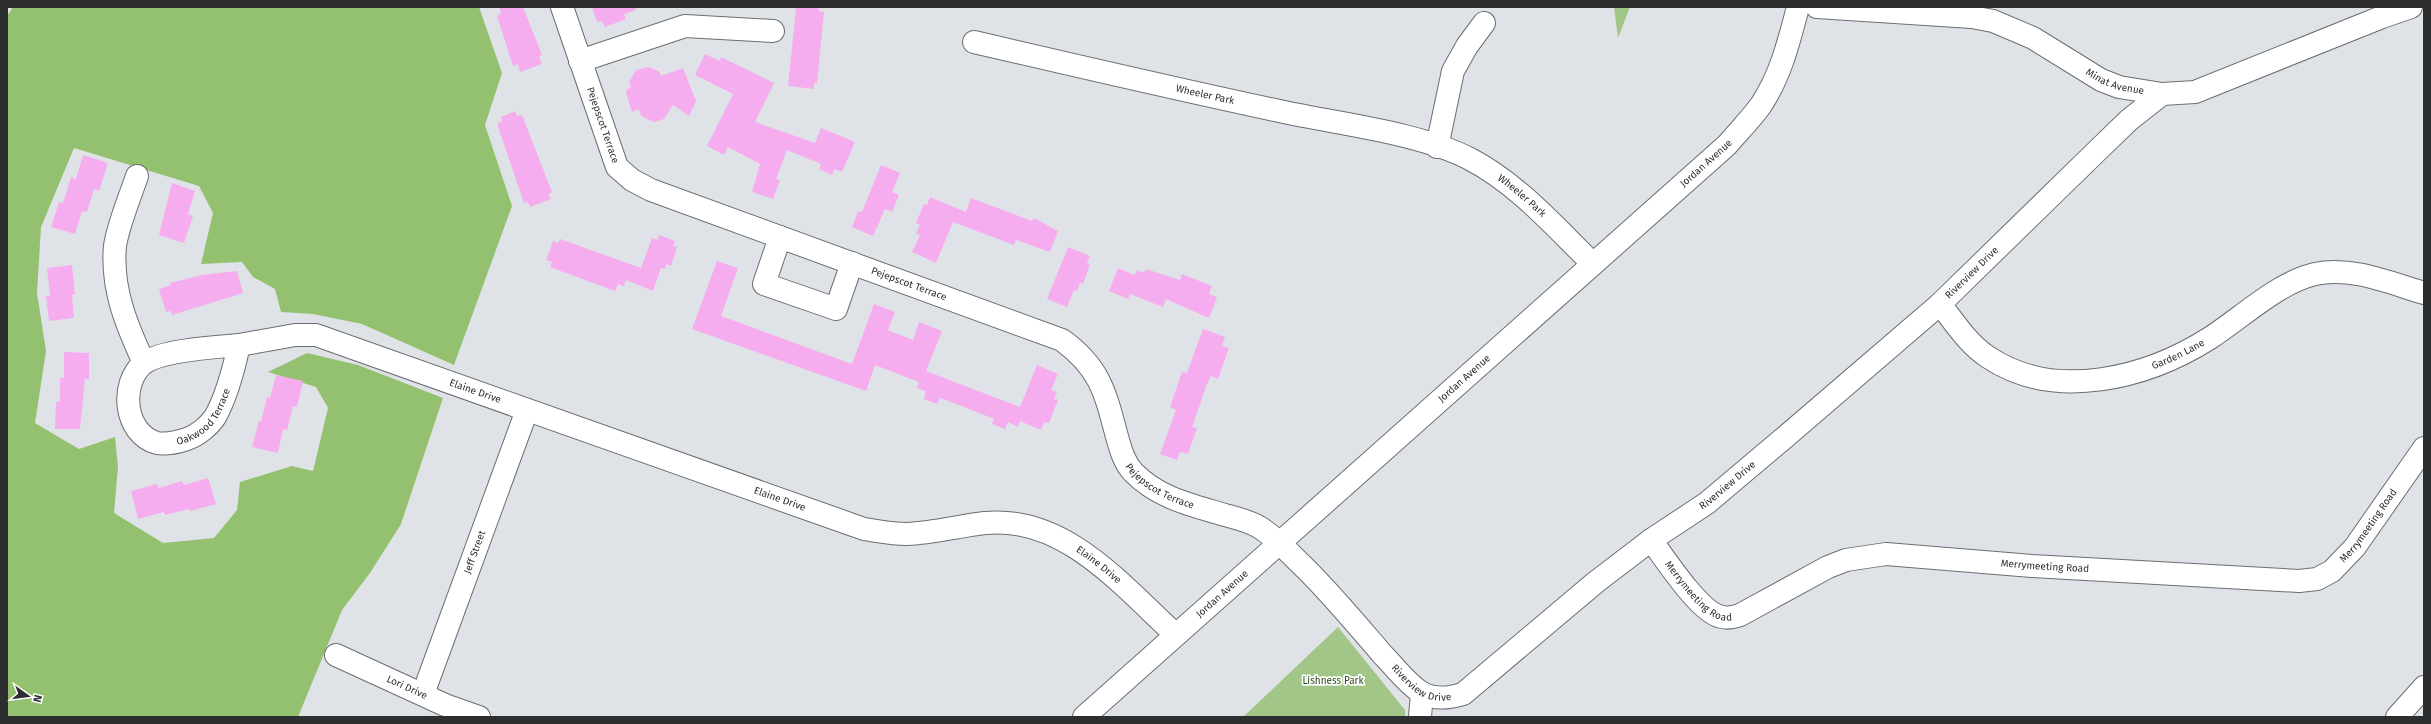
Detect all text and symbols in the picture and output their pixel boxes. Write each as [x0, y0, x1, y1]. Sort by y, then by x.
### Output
street label: Minat Avenue [2084, 66, 2145, 97]
street label: Wheeler Park [1175, 83, 1236, 107]
street label: Pejepscot Terrace [584, 86, 621, 165]
street label: Jordan Avenue [1678, 137, 1735, 190]
street label: Wheeler Park [1495, 172, 1549, 220]
street label: Riverview Drive [1943, 244, 2001, 301]
street label: Pejepscot Terrace [869, 265, 948, 303]
street label: Garden Lane [2150, 337, 2207, 372]
street label: Jordan Avenue [1436, 352, 1493, 405]
street label: Elaine Drive [448, 377, 503, 406]
street label: Oakwood Terrace [175, 387, 233, 448]
street label: Riverview Drive [1697, 459, 1758, 512]
street label: Pejepscot Terrace [1122, 461, 1196, 512]
street label: Elaine Drive [752, 485, 807, 514]
street label: Merrymeeting Road [2337, 487, 2400, 565]
street label: Jeff Street [462, 529, 488, 575]
street label: Elaine Drive [1074, 544, 1124, 586]
street label: Merrymeeting Road [2000, 557, 2089, 575]
street label: Merrymeeting Road [1662, 559, 1732, 624]
street label: Jordan Avenue [1194, 568, 1251, 620]
street label: Riverview Drive [1389, 662, 1452, 704]
street label: Lori Drive [385, 673, 429, 702]
park label: Lishness Park [1302, 675, 1364, 687]
north arrow [8, 676, 48, 716]
text: N [30, 693, 44, 703]

